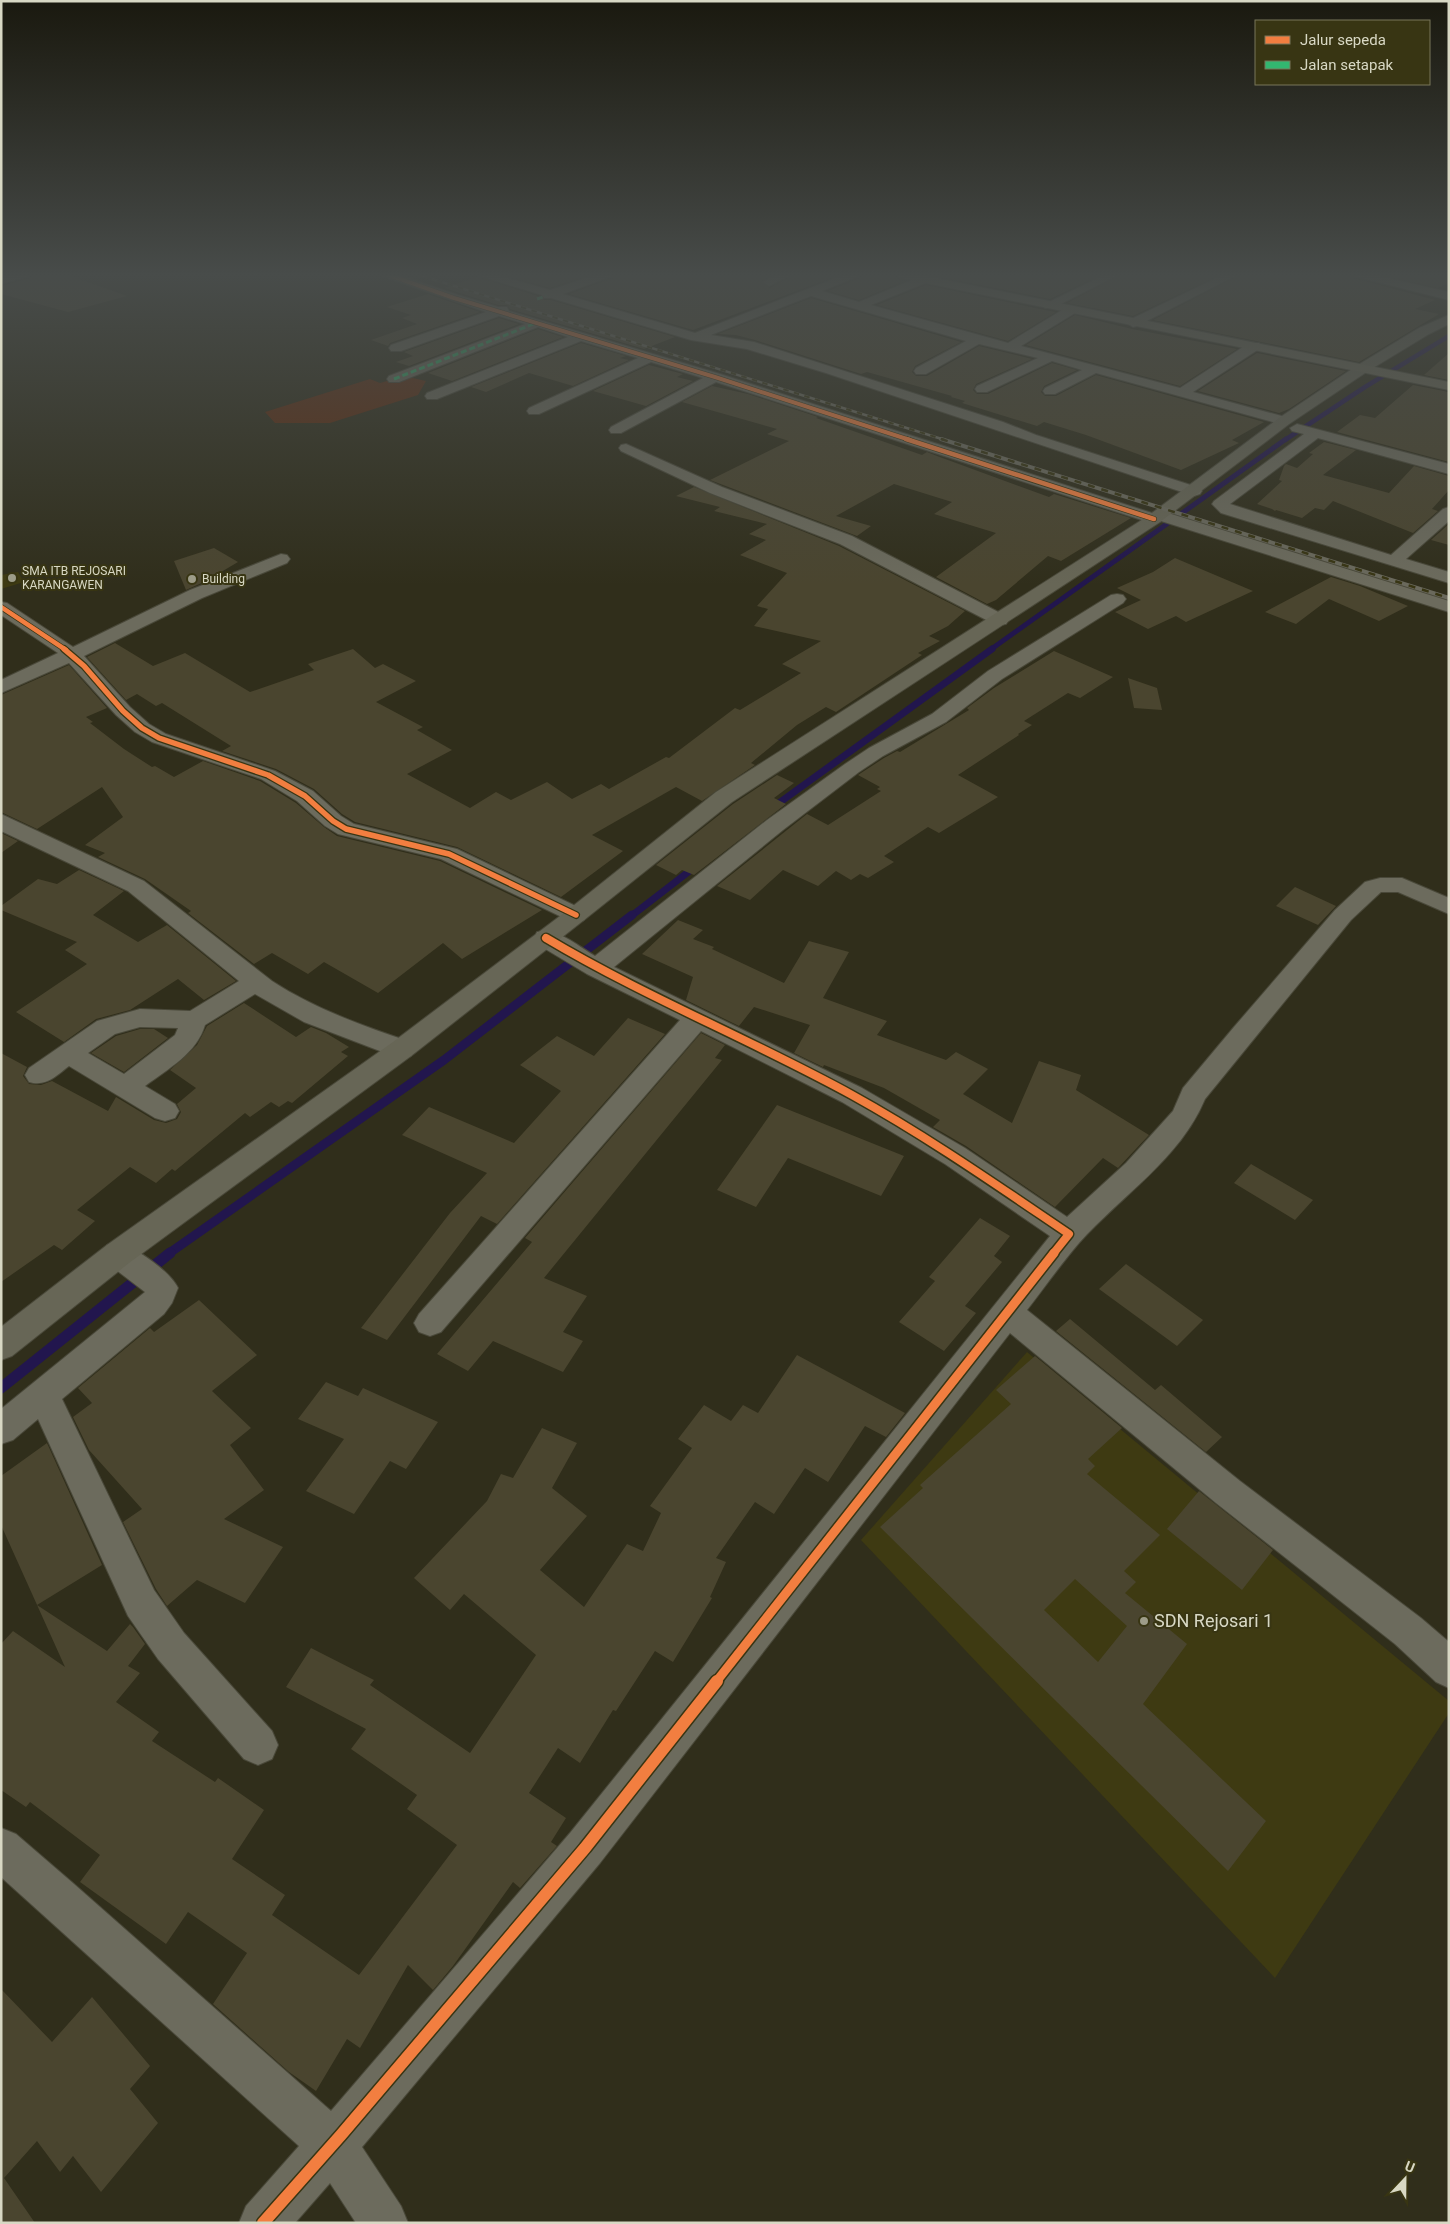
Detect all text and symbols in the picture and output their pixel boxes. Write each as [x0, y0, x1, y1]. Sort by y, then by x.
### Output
legend [1255, 20, 1430, 85]
text: Jalur sepeda [1300, 31, 1386, 49]
text: Jalan setapak [1300, 56, 1394, 74]
place label: SMA ITB REJOSARI KARANGAWEN [22, 564, 126, 592]
marker: SMA ITB REJOSARI KARANGAWEN [6, 572, 18, 584]
place label: Building [202, 572, 245, 586]
marker: Building [186, 573, 198, 585]
place label: SDN Rejosari 1 [1154, 1610, 1273, 1631]
marker: SDN Rejosari 1 [1138, 1615, 1150, 1627]
north arrow [1380, 2154, 1430, 2204]
text: U [1403, 2158, 1417, 2176]

